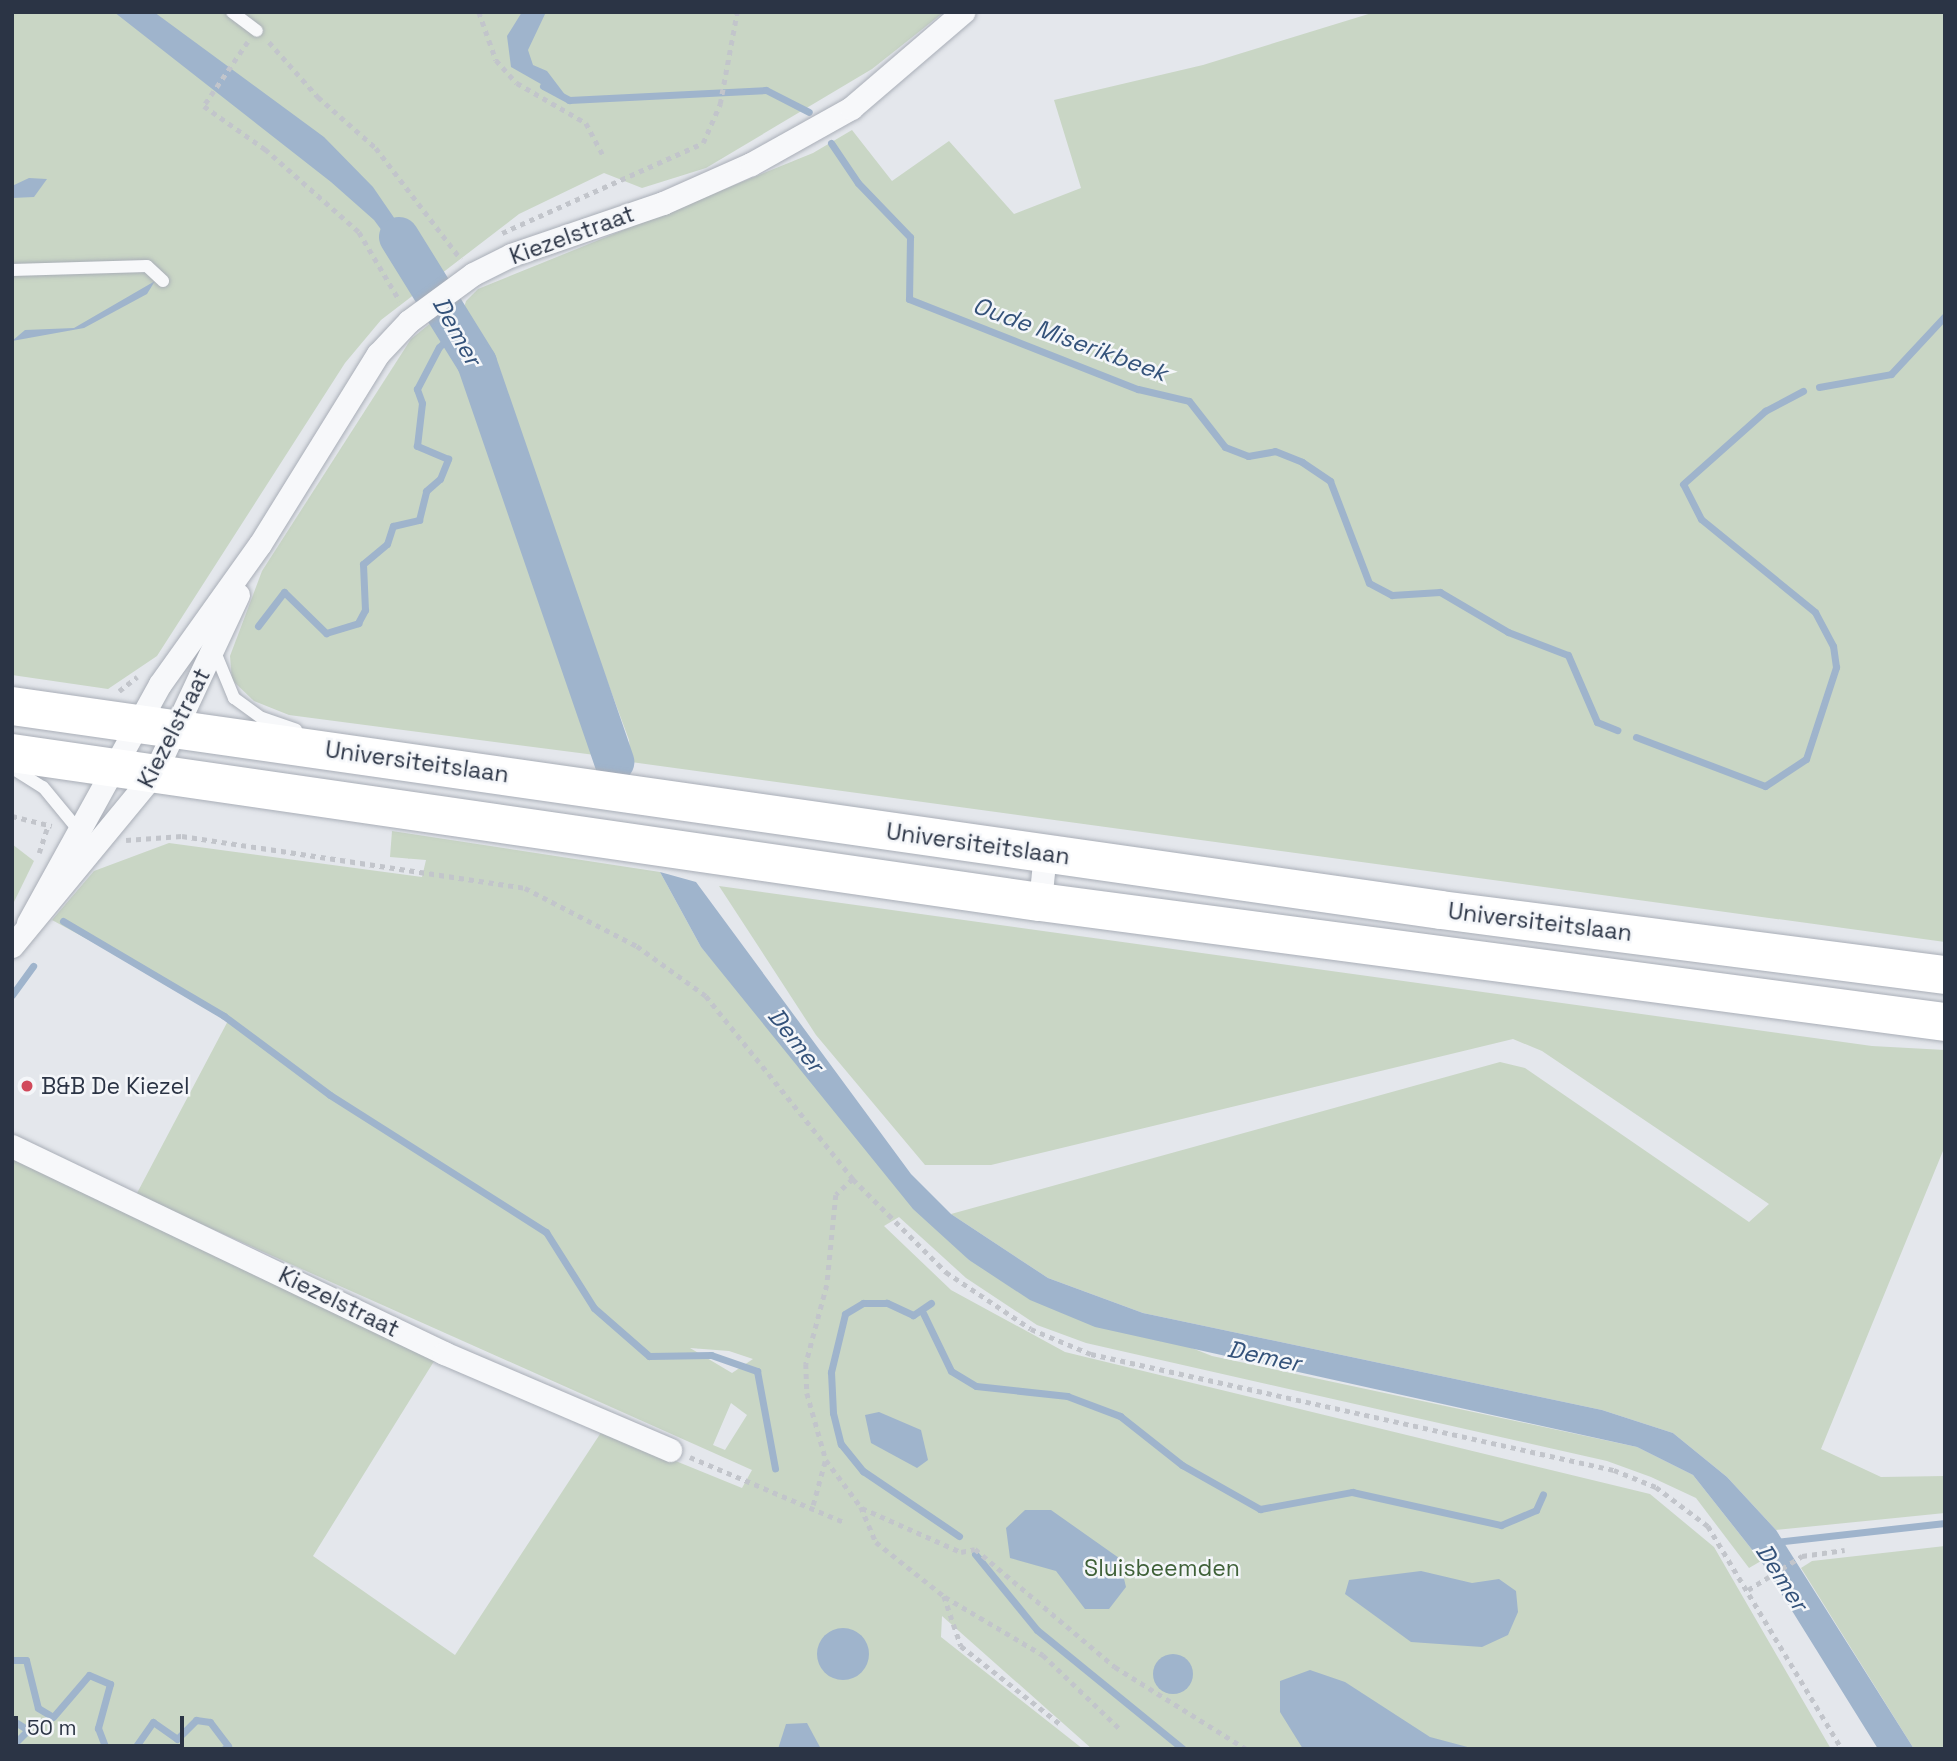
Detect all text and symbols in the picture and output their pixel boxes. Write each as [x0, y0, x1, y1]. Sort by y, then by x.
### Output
street label: Kiezelstraat [506, 200, 638, 270]
water label: Oude Miserikbeek [969, 290, 1171, 388]
water label: Demer [426, 292, 488, 370]
street label: Kiezelstraat [132, 664, 216, 792]
street label: Universiteitslaan [323, 735, 511, 789]
street label: Universiteitslaan [884, 817, 1072, 871]
street label: Universiteitslaan [1446, 897, 1634, 947]
water label: Demer [762, 1002, 830, 1078]
place label: B&B De Kiezel [41, 1072, 190, 1100]
marker: B&B De Kiezel [19, 1078, 35, 1094]
street label: Kiezelstraat [274, 1261, 404, 1343]
water label: Demer [1225, 1334, 1303, 1378]
water label: Demer [1750, 1538, 1814, 1616]
park label: Sluisbeemden [1084, 1554, 1240, 1582]
scale bar [18, 1702, 187, 1746]
text: 50 m [27, 1714, 77, 1741]

